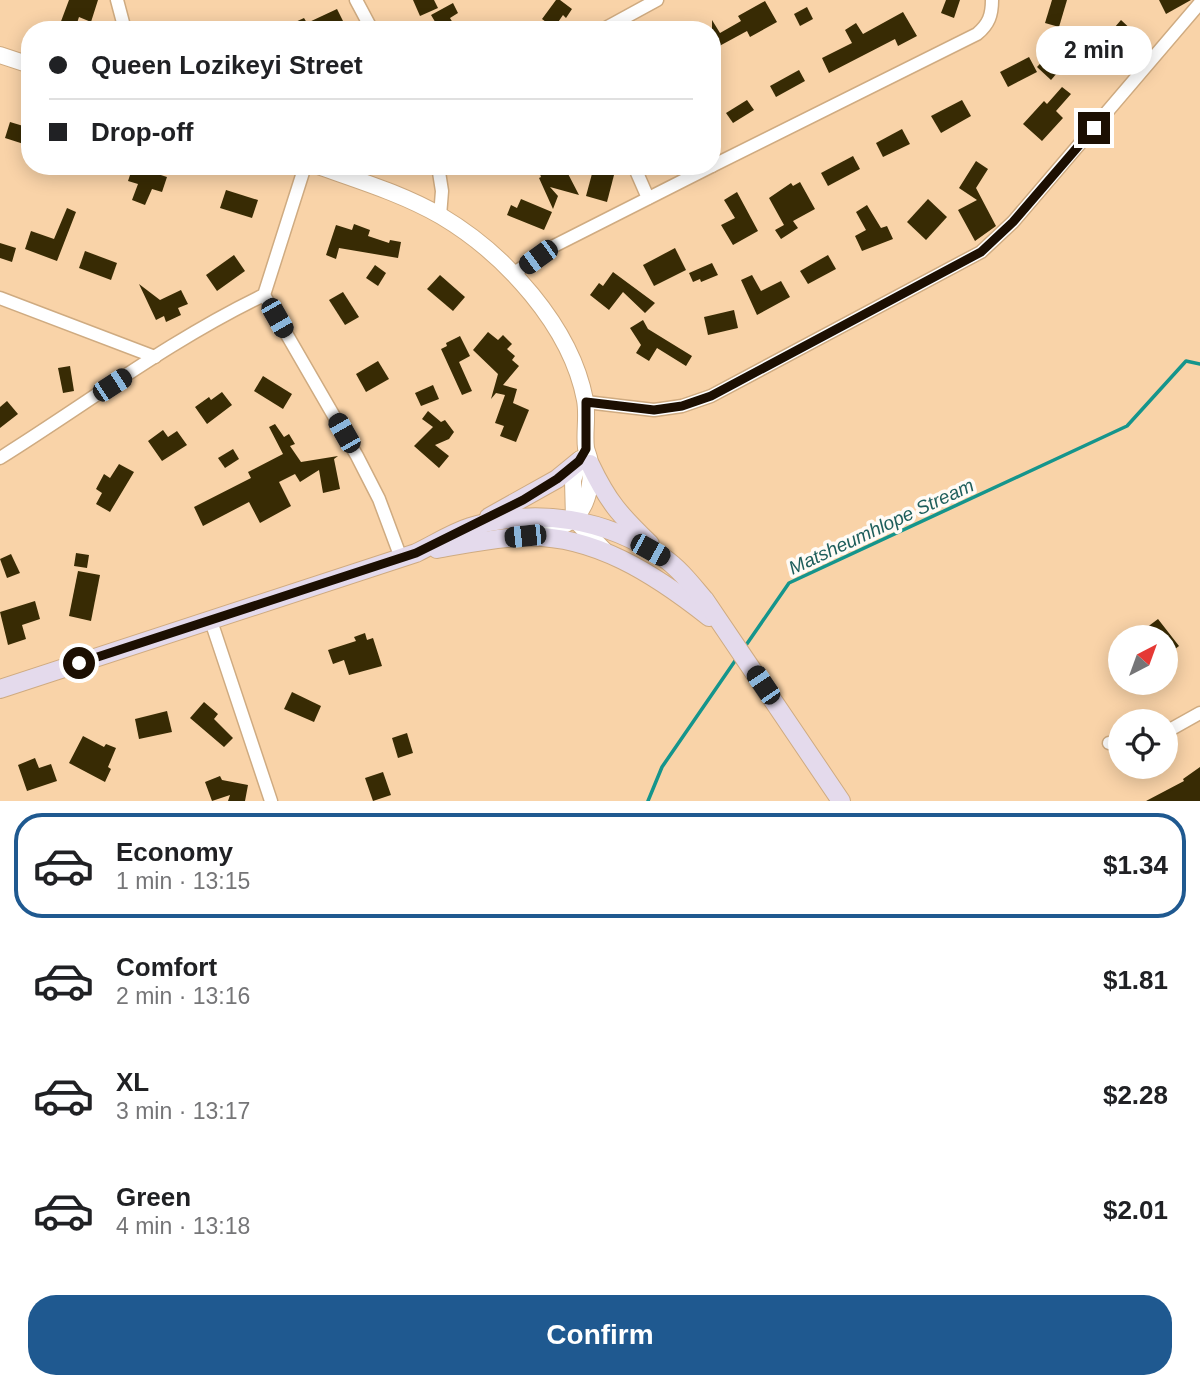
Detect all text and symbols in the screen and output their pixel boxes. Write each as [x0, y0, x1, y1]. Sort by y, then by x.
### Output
callout: 2 min [1036, 26, 1152, 76]
text: 2 min [1064, 37, 1124, 63]
text: Queen Lozikeyi Street [91, 50, 363, 80]
route end [1078, 112, 1110, 144]
text: Drop-off [91, 117, 194, 147]
car [515, 236, 562, 278]
car [258, 295, 297, 341]
car [89, 365, 136, 405]
car [325, 410, 364, 456]
water label: Matsheumhlope Stream [785, 474, 977, 579]
car [504, 523, 547, 549]
car [627, 531, 674, 569]
north arrow [1108, 625, 1178, 695]
map controls [1108, 625, 1178, 779]
route start [63, 647, 95, 679]
car [743, 662, 784, 708]
button: locate [1108, 709, 1178, 779]
icon: car [32, 834, 95, 897]
text: Economy [116, 837, 233, 867]
text: $1.34 [1103, 850, 1168, 880]
text: 1 min · 13:15 [116, 868, 250, 894]
icon: car [32, 949, 95, 1012]
text: Comfort [116, 952, 217, 982]
text: $1.81 [1103, 965, 1168, 995]
text: 2 min · 13:16 [116, 983, 250, 1009]
icon: car [32, 1064, 95, 1127]
text: XL [116, 1067, 149, 1097]
text: $2.28 [1103, 1080, 1168, 1110]
text: 3 min · 13:17 [116, 1098, 250, 1124]
icon: car [32, 1179, 95, 1242]
text: Green [116, 1182, 191, 1212]
text: $2.01 [1103, 1195, 1168, 1225]
text: 4 min · 13:18 [116, 1213, 250, 1239]
button: Confirm [28, 1295, 1172, 1375]

